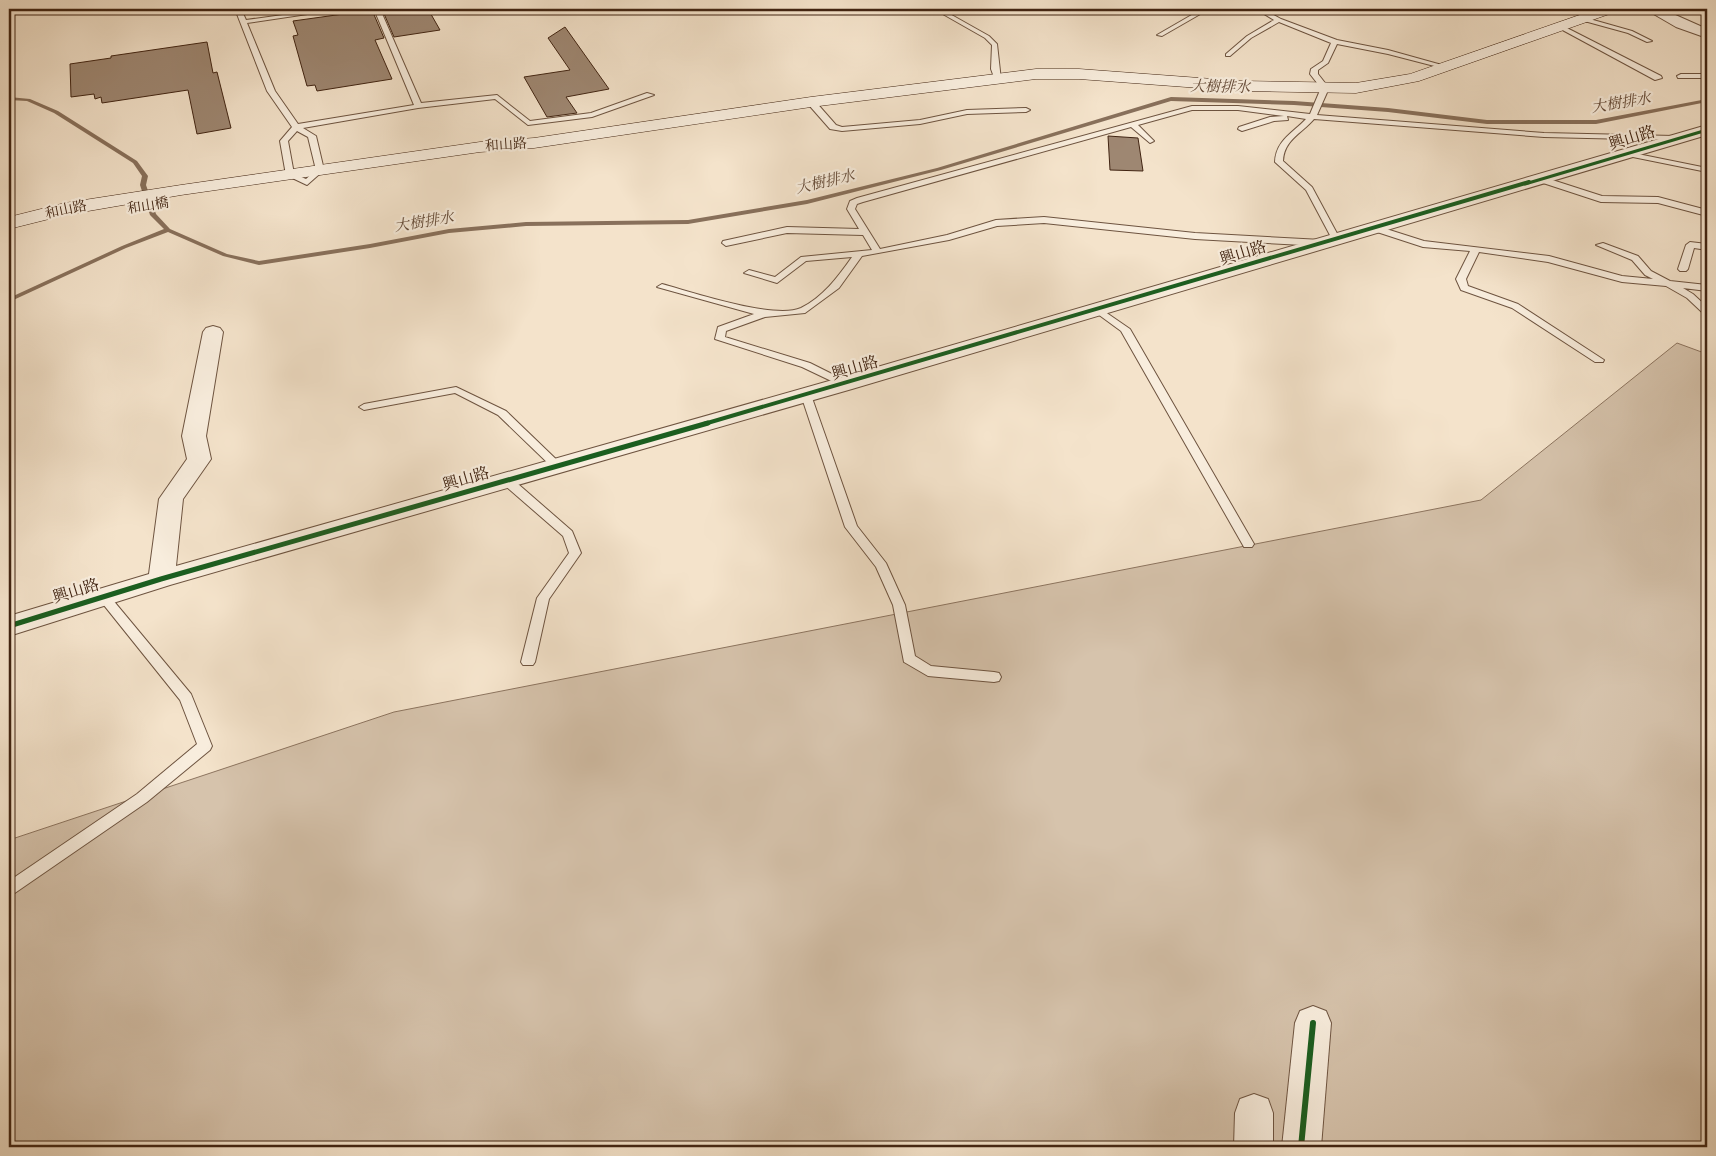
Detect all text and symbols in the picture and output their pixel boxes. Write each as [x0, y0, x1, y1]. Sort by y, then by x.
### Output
water label: 大樹排水 [1190, 77, 1252, 97]
water label: 大樹排水 [1590, 89, 1654, 117]
street label: 興山路 [1606, 121, 1658, 155]
street label: 和山路 [484, 135, 528, 155]
water label: 大樹排水 [794, 166, 858, 198]
street label: 和山橋 [126, 194, 170, 218]
street label: 和山路 [44, 197, 88, 223]
water label: 大樹排水 [393, 208, 457, 236]
street label: 興山路 [1217, 236, 1269, 270]
street label: 興山路 [829, 352, 881, 384]
street label: 興山路 [440, 463, 492, 495]
street label: 興山路 [50, 574, 102, 608]

